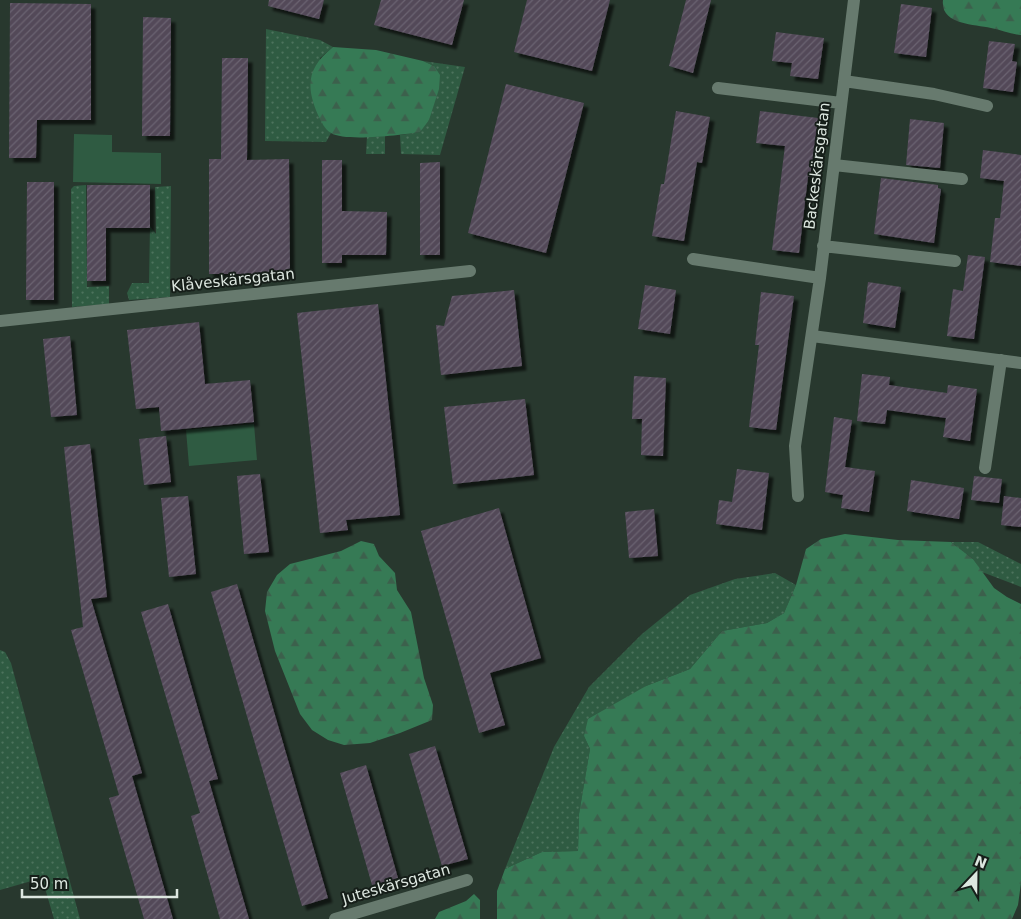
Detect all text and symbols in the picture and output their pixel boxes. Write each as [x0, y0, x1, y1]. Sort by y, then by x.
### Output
street label: Backeskärsgatan [800, 101, 834, 231]
street label: Klåveskärsgatan [170, 265, 296, 295]
north arrow [951, 849, 1001, 899]
text: N [972, 852, 989, 872]
street label: Juteskärsgatan [339, 860, 452, 908]
scale bar [22, 866, 178, 898]
text: 50 m [30, 875, 68, 893]

